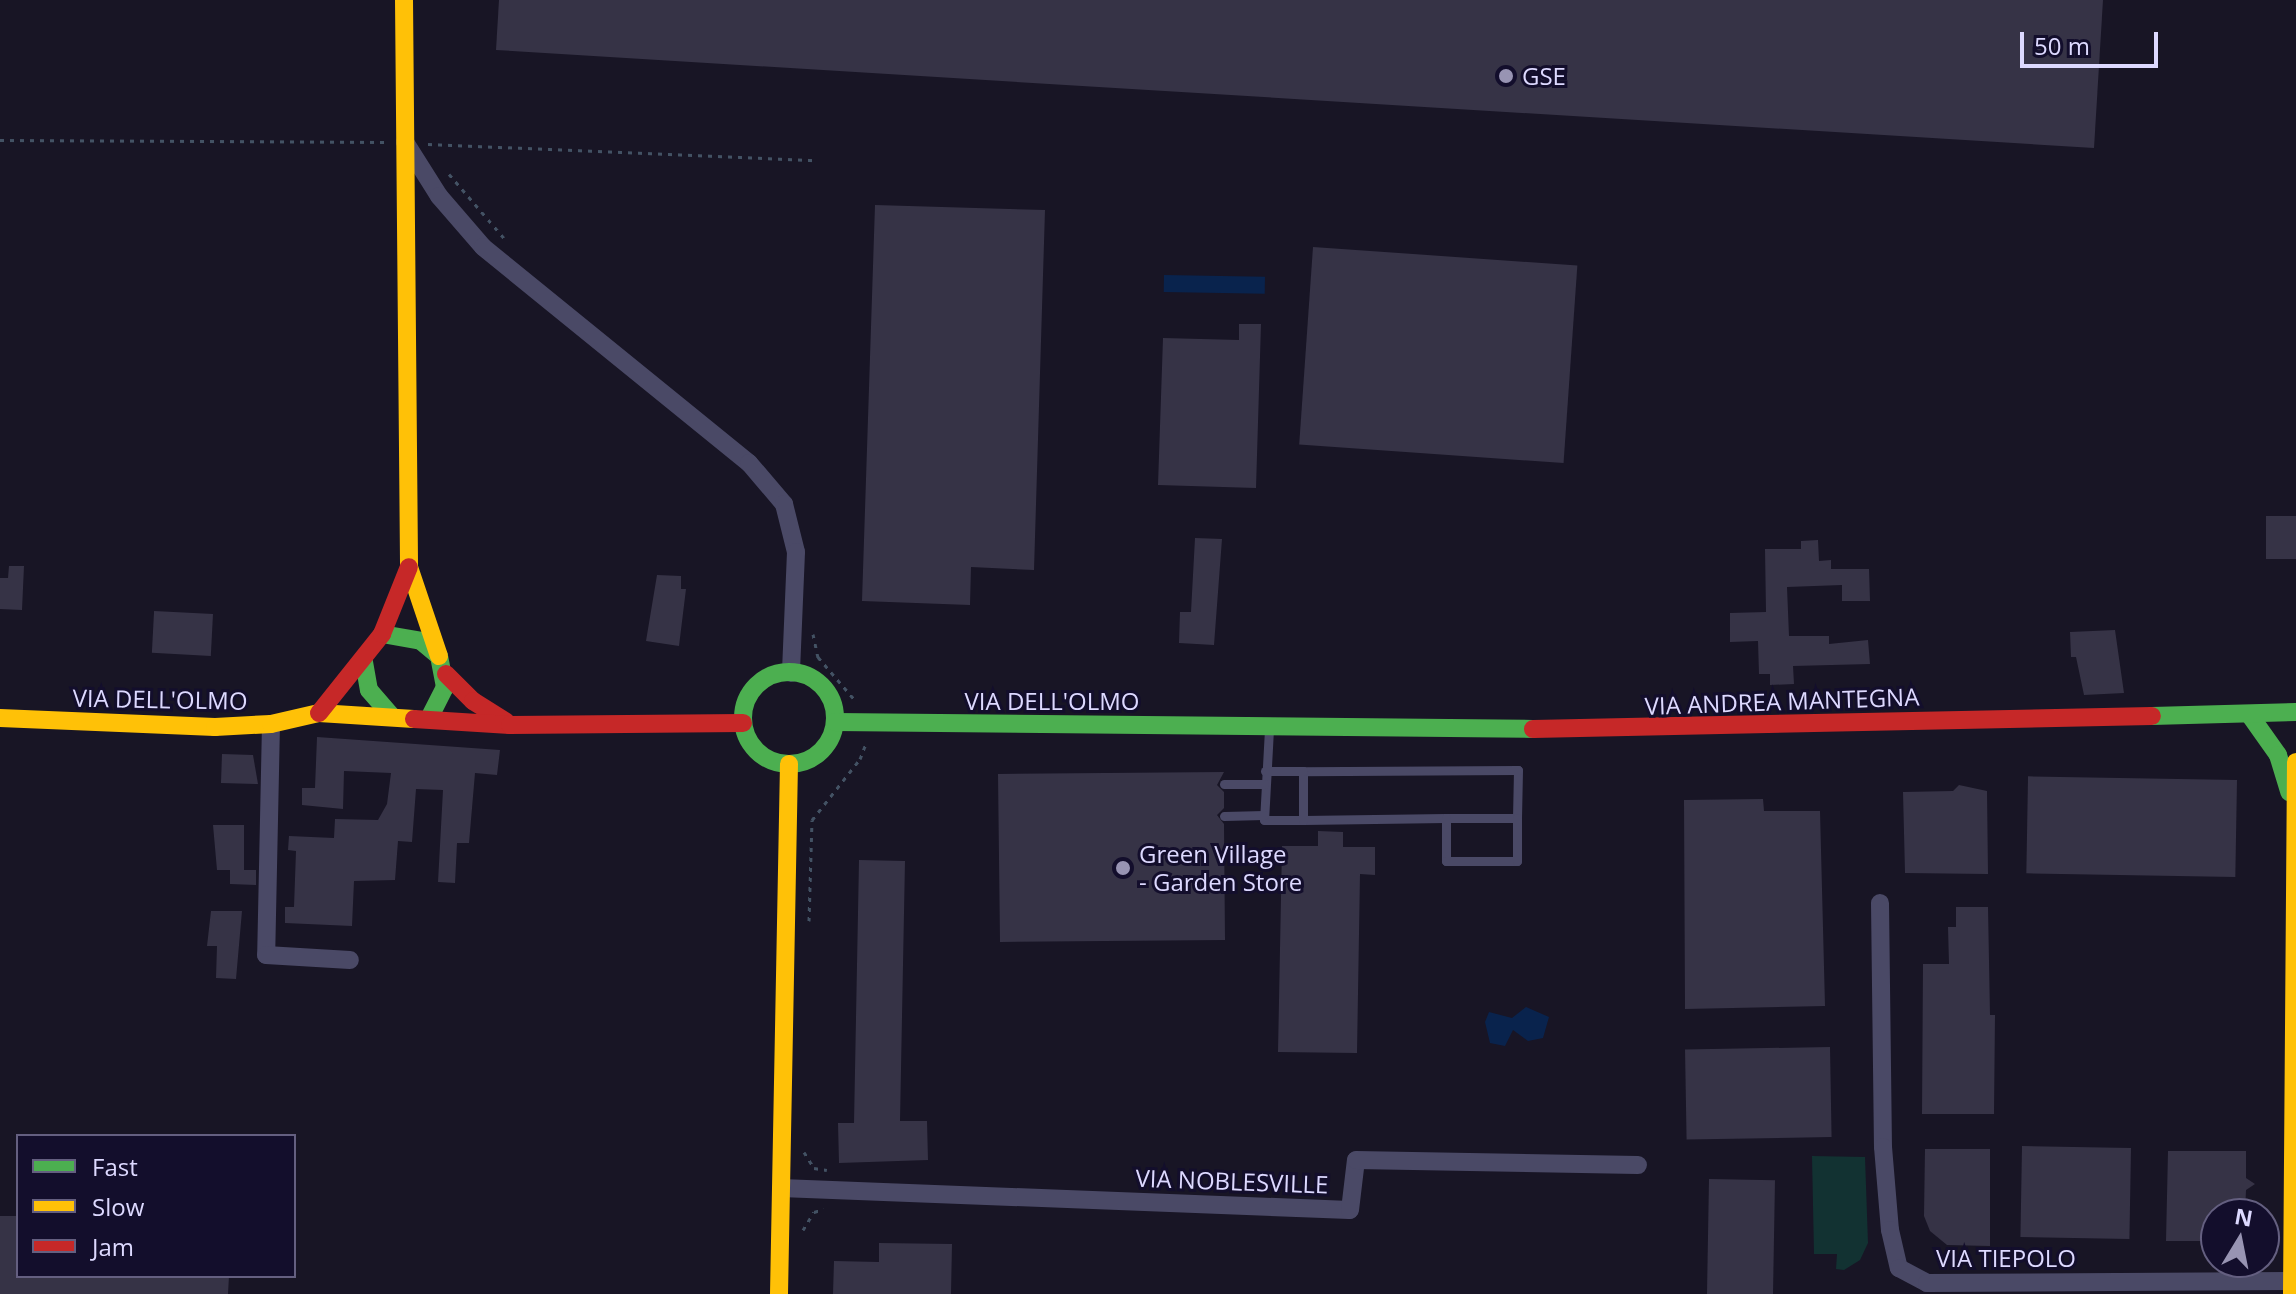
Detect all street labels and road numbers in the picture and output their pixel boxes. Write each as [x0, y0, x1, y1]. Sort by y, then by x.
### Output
street label: VIA ANDREA MANTEGNA [1644, 682, 1920, 720]
street label: VIA DELL'OLMO [72, 683, 248, 715]
street label: VIA DELL'OLMO [965, 687, 1139, 715]
street label: VIA NOBLESVILLE [1135, 1163, 1329, 1199]
street label: VIA TIEPOLO [1936, 1244, 2076, 1272]

